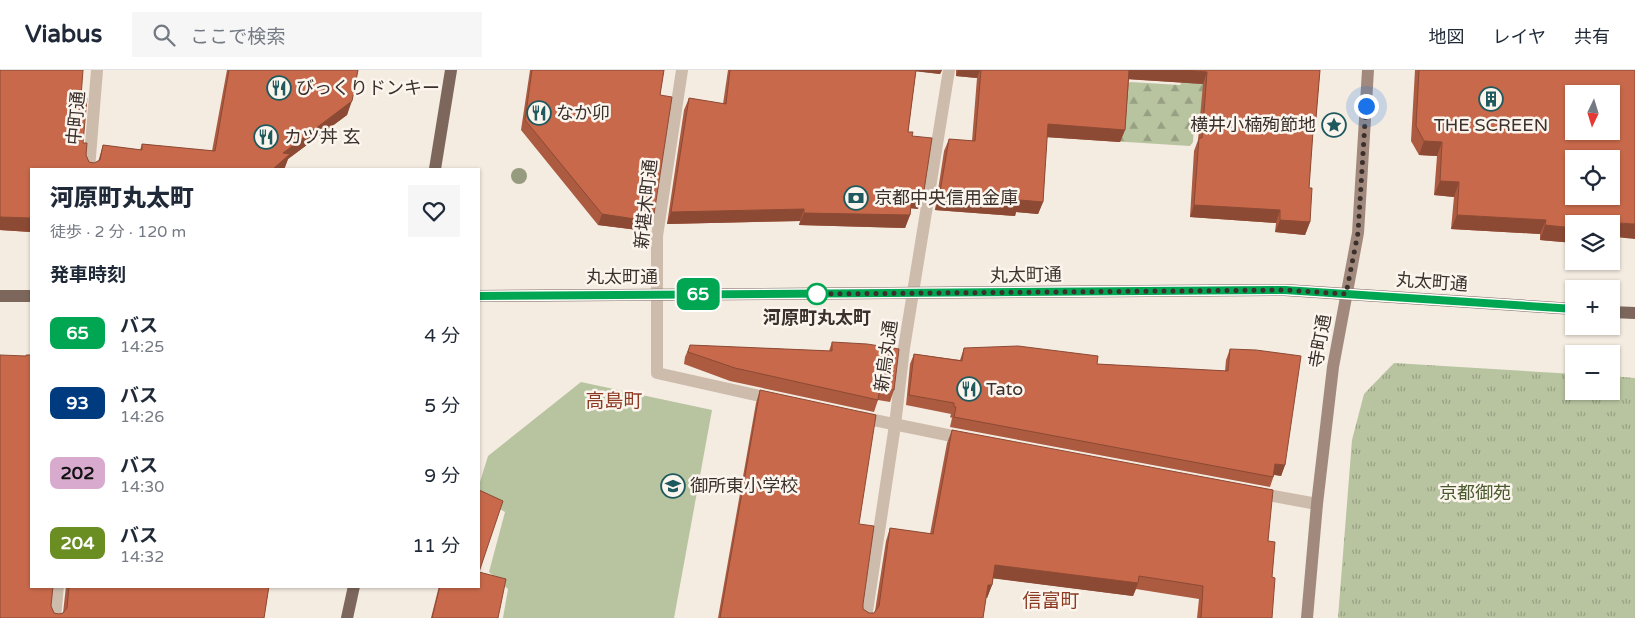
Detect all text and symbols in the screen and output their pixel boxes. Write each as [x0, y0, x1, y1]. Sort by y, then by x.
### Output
search box [132, 12, 482, 57]
text: Viabus [25, 20, 102, 49]
icon: search [150, 21, 178, 49]
text: ここで検索 [190, 26, 285, 48]
text: 地図 [1429, 26, 1465, 48]
text: レイヤ [1493, 26, 1546, 48]
text: 共有 [1574, 26, 1610, 48]
restaurant icon: びっくりドンキー [266, 75, 292, 101]
place label: びっくりドンキー [296, 77, 440, 99]
north arrow [1565, 85, 1620, 140]
map controls [1565, 85, 1620, 400]
building icon: THE SCREEN [1478, 86, 1504, 112]
street label: 中町通 [63, 90, 89, 146]
your location [1354, 94, 1379, 119]
restaurant icon: なか卯 [526, 100, 552, 126]
place label: なか卯 [556, 102, 610, 124]
place icon: 横井小楠殉節地 [1321, 112, 1347, 138]
place label: 横井小楠殉節地 [1190, 114, 1316, 136]
place label: THE SCREEN [1434, 114, 1548, 136]
restaurant icon: カツ丼 玄 [253, 124, 279, 150]
place label: カツ丼 玄 [284, 126, 361, 148]
button: locate [1565, 150, 1620, 205]
street label: 新堪木町通 [630, 158, 662, 250]
text: 河原町丸太町 [50, 184, 194, 213]
button: heart [408, 185, 460, 237]
bank icon: 京都中央信用金庫 [843, 185, 869, 211]
place label: 京都中央信用金庫 [874, 187, 1018, 209]
button: layers [1565, 215, 1620, 270]
text: 徒歩 · 2 分 · 120 m [50, 222, 186, 242]
street label: 丸太町通 [990, 263, 1062, 287]
text: 発車時刻 [50, 264, 126, 286]
street label: 丸太町通 [586, 266, 658, 288]
street label: 丸太町通 [1395, 269, 1469, 295]
line badge: 65 [676, 278, 720, 310]
button: + [1565, 280, 1620, 335]
text: 65 [687, 283, 709, 305]
marker: 河原町丸太町 [806, 283, 828, 305]
place label: 河原町丸太町 [763, 307, 871, 329]
street label: 寺町通 [1304, 313, 1336, 369]
text: バス [120, 315, 158, 337]
street label: 新烏丸通 [870, 319, 902, 393]
text: 65 [66, 322, 89, 344]
text: 4 分 [424, 325, 460, 347]
text: 14:25 [120, 337, 164, 357]
button: − [1565, 345, 1620, 400]
restaurant icon: Tato [956, 376, 982, 402]
place label: Tato [986, 378, 1023, 400]
text: バス [120, 385, 158, 407]
district label: 高島町 [585, 390, 643, 412]
text: 93 [66, 392, 89, 414]
text: 5 分 [424, 395, 460, 417]
text: 14:26 [120, 407, 164, 427]
text: バス [120, 455, 158, 477]
text: 202 [61, 462, 94, 484]
text: 9 分 [424, 465, 460, 487]
school or university icon: 御所東小学校 [660, 473, 686, 499]
place label: 御所東小学校 [690, 475, 798, 497]
text: 14:30 [120, 477, 164, 497]
park label: 京都御苑 [1439, 482, 1511, 504]
text: バス [120, 525, 158, 547]
text: 204 [61, 532, 94, 554]
text: 11 分 [412, 535, 460, 557]
text: 14:32 [120, 547, 164, 567]
district label: 信富町 [1022, 590, 1080, 612]

